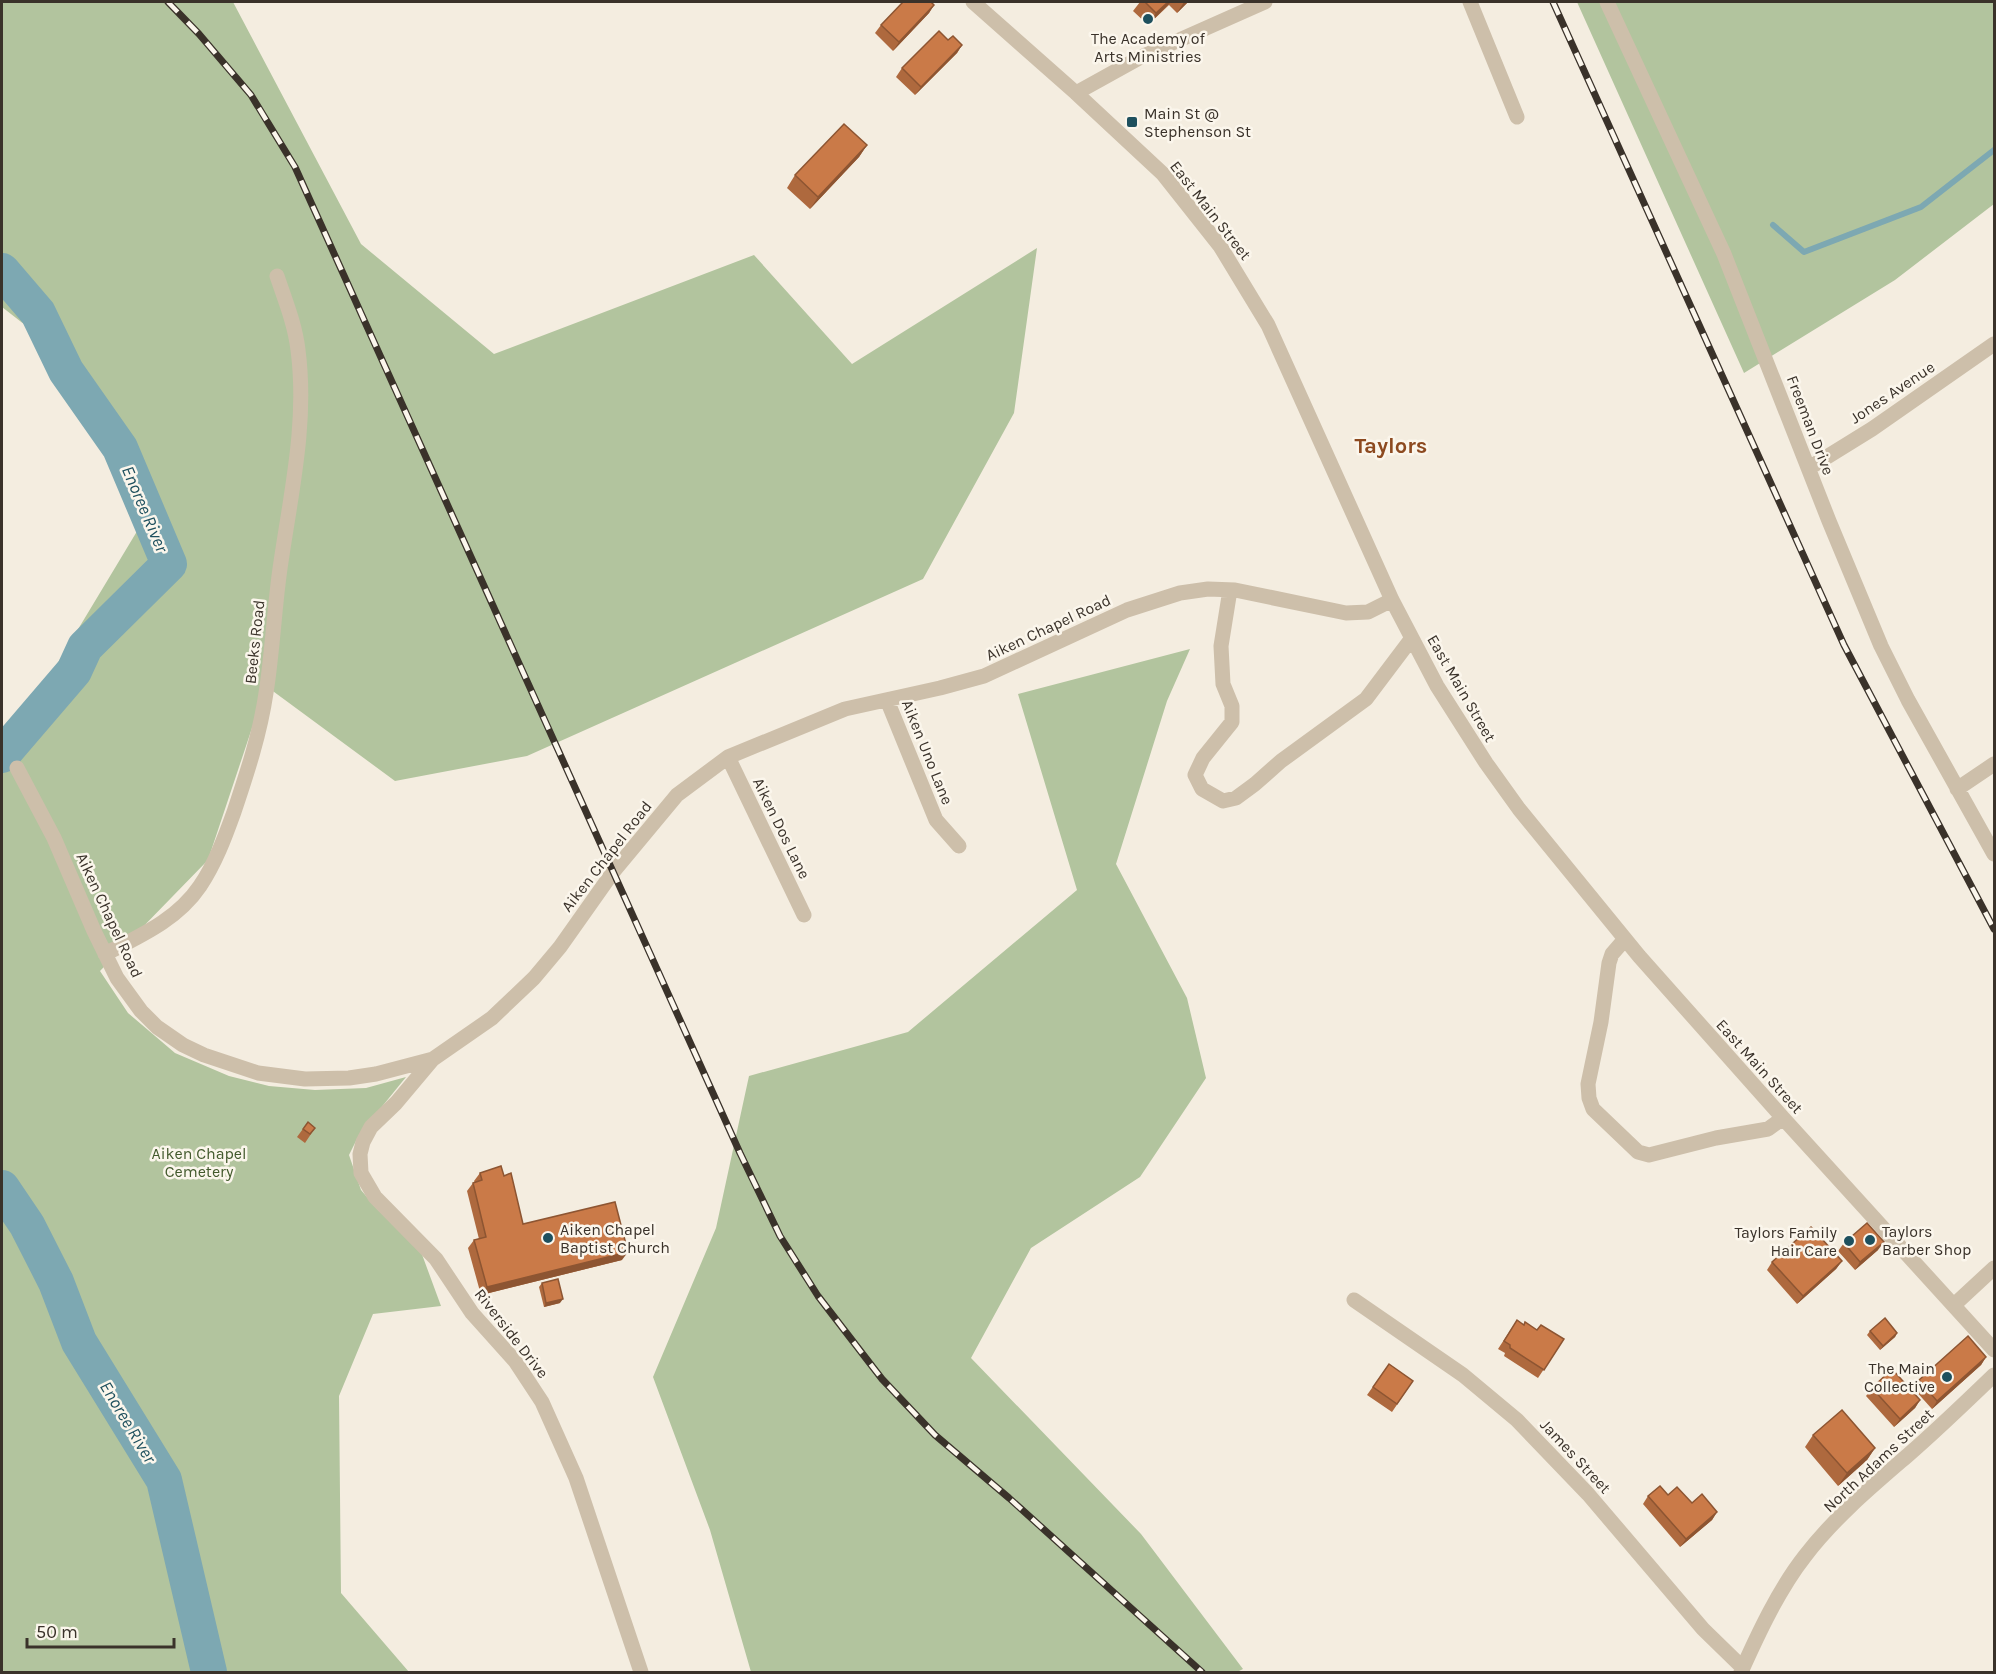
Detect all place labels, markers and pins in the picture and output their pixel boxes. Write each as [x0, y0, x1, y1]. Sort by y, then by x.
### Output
marker: The Academy of Arts Ministries [1141, 12, 1155, 26]
place label: The Academy of Arts Ministries [1091, 29, 1206, 66]
place label: Main St @ Stephenson St [1144, 104, 1251, 141]
marker: Main St @ Stephenson St [1125, 115, 1139, 129]
place label: Aiken Chapel Baptist Church [560, 1220, 670, 1257]
place label: Taylors Barber Shop [1882, 1222, 1971, 1259]
place label: Taylors Family Hair Care [1734, 1223, 1838, 1260]
marker: Aiken Chapel Baptist Church [541, 1231, 555, 1245]
marker: Taylors Barber Shop [1863, 1233, 1877, 1247]
marker: Taylors Family Hair Care [1842, 1234, 1856, 1248]
place label: The Main Collective [1864, 1359, 1935, 1396]
marker: The Main Collective [1940, 1370, 1954, 1384]

